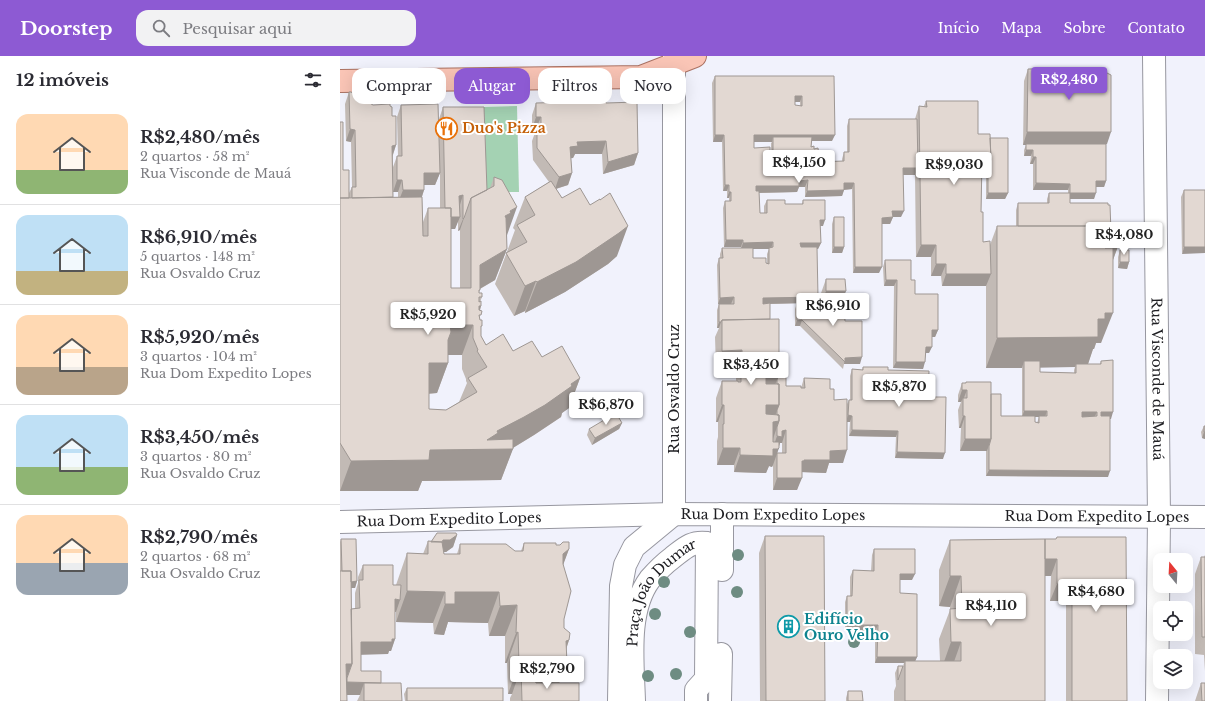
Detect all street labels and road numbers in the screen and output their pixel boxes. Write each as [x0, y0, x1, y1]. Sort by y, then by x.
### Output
street label: Rua Visconde de Mauá [1148, 297, 1167, 461]
street label: Rua Osvaldo Cruz [665, 324, 683, 454]
street label: Rua Dom Expedito Lopes [680, 505, 865, 524]
street label: Rua Dom Expedito Lopes [1004, 507, 1189, 526]
street label: Rua Dom Expedito Lopes [356, 508, 542, 531]
street label: Praça João Dumar [623, 535, 699, 647]

